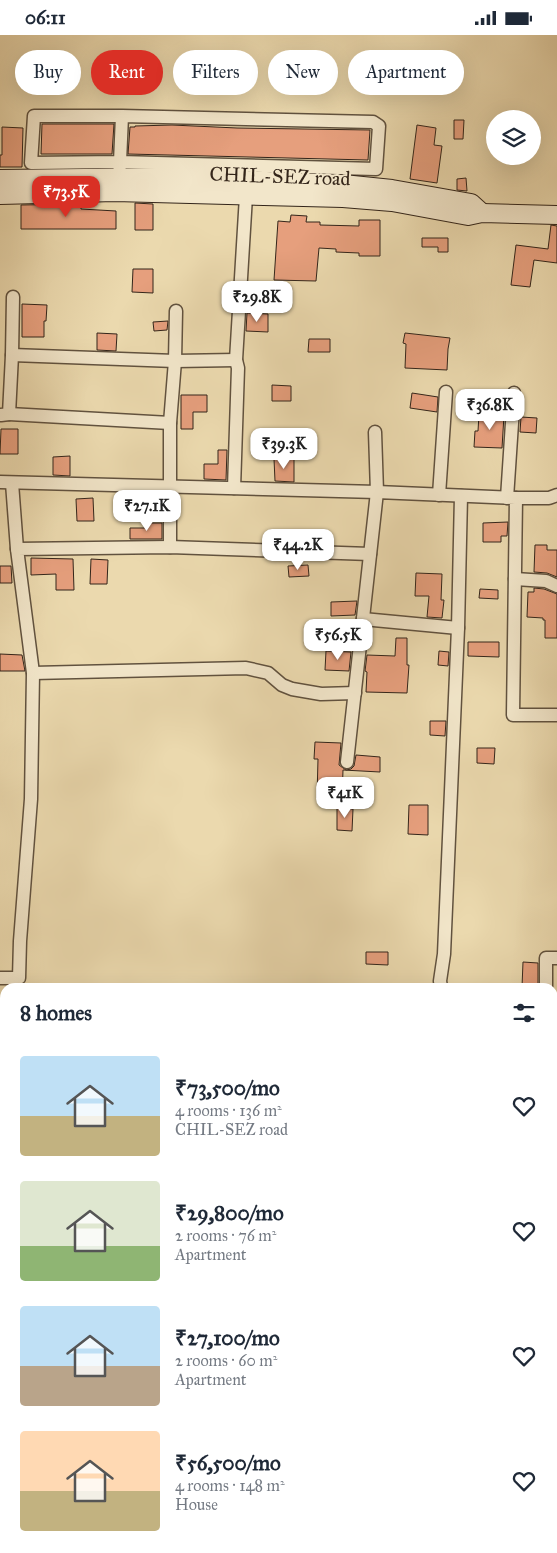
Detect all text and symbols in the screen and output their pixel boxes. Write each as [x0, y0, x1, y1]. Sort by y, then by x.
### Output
text: 06:11 [25, 6, 66, 29]
chip: Buy [15, 50, 81, 95]
chip: Rent [91, 50, 163, 95]
chip: Filters [173, 50, 258, 95]
chip: New [268, 50, 338, 95]
chip: Apartment [348, 50, 464, 95]
map controls [486, 110, 541, 165]
button: layers [486, 110, 541, 165]
street label: CHIL-SEZ road [209, 162, 351, 190]
pin: ₹73.5K [25, 175, 107, 218]
text: ₹73.5K [43, 182, 89, 201]
pin: ₹29.8K [216, 281, 298, 323]
text: ₹29.8K [233, 287, 281, 306]
pin: ₹36.8K [449, 389, 531, 431]
text: ₹36.8K [467, 395, 513, 414]
pin: ₹39.3K [243, 427, 325, 470]
text: ₹39.3K [261, 434, 307, 453]
pin: ₹27.1K [106, 489, 188, 532]
text: ₹27.1K [124, 496, 170, 515]
pin: ₹44.2K [257, 529, 339, 571]
text: ₹44.2K [273, 535, 323, 554]
pin: ₹56.5K [297, 619, 379, 661]
text: ₹56.5K [315, 625, 361, 644]
pin: ₹41K [315, 777, 375, 819]
text: ₹41K [327, 783, 363, 802]
icon: filters [510, 999, 538, 1027]
text: 8 homes [20, 1000, 92, 1026]
text: ₹73,500/mo [175, 1075, 280, 1101]
icon: home [60, 1076, 120, 1136]
icon: heart [510, 1092, 538, 1120]
text: 4 rooms · 136 m² [175, 1101, 282, 1120]
text: CHIL-SEZ road [175, 1120, 288, 1139]
text: ₹29,800/mo [175, 1200, 284, 1226]
icon: home [60, 1201, 120, 1261]
icon: heart [510, 1217, 538, 1245]
text: 2 rooms · 76 m² [175, 1226, 276, 1245]
text: Apartment [175, 1245, 247, 1264]
text: ₹27,100/mo [175, 1325, 280, 1351]
icon: home [60, 1326, 120, 1386]
icon: heart [510, 1342, 538, 1370]
text: 2 rooms · 60 m² [175, 1351, 277, 1370]
text: Apartment [175, 1370, 247, 1389]
text: ₹56,500/mo [175, 1450, 281, 1476]
icon: home [60, 1451, 120, 1511]
icon: heart [510, 1467, 538, 1495]
text: 4 rooms · 148 m² [175, 1476, 285, 1495]
text: House [175, 1495, 218, 1514]

